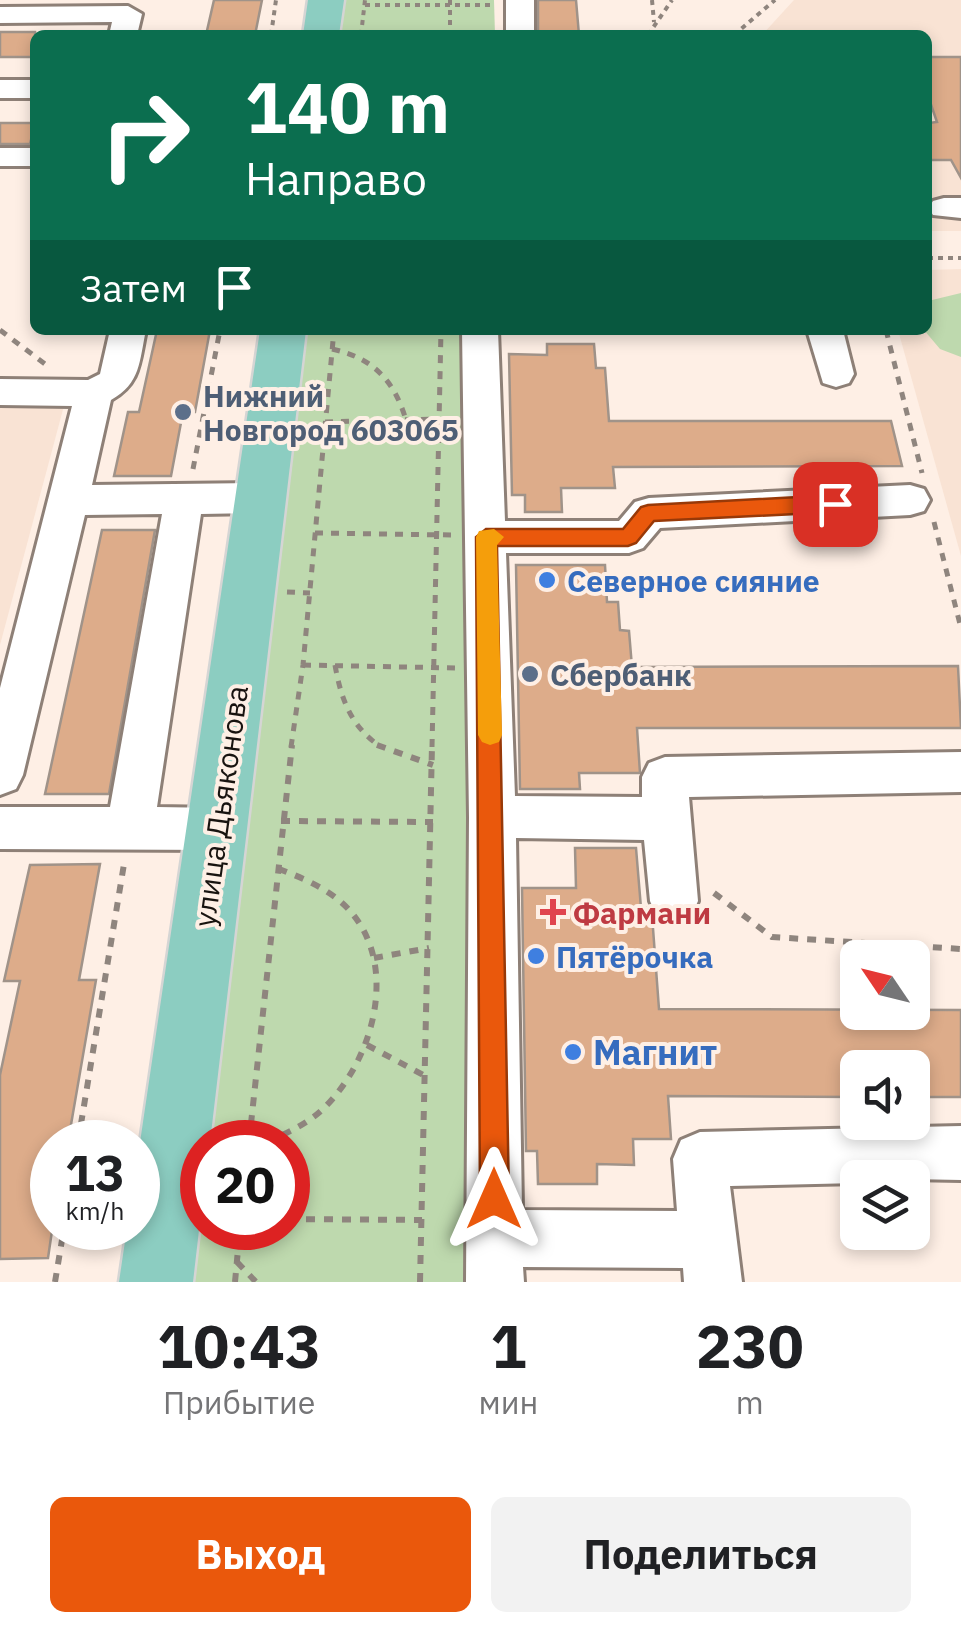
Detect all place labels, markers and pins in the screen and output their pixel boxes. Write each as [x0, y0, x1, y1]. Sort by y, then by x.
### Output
place label: Нижний Новгород 603065 [203, 376, 459, 449]
marker: Нижний Новгород 603065 [172, 401, 194, 423]
pin [793, 462, 878, 547]
place label: Северное сияние [567, 561, 820, 600]
marker: Северное сияние [536, 569, 558, 591]
place label: Сбербанк [550, 655, 692, 694]
marker: Сбербанк [519, 663, 541, 685]
place label: Фармани [573, 893, 711, 932]
marker: Фармани [542, 901, 564, 923]
place label: Пятёрочка [556, 937, 713, 976]
marker: Пятёрочка [525, 945, 547, 967]
place label: Магнит [593, 1029, 717, 1075]
marker: Магнит [562, 1041, 584, 1063]

